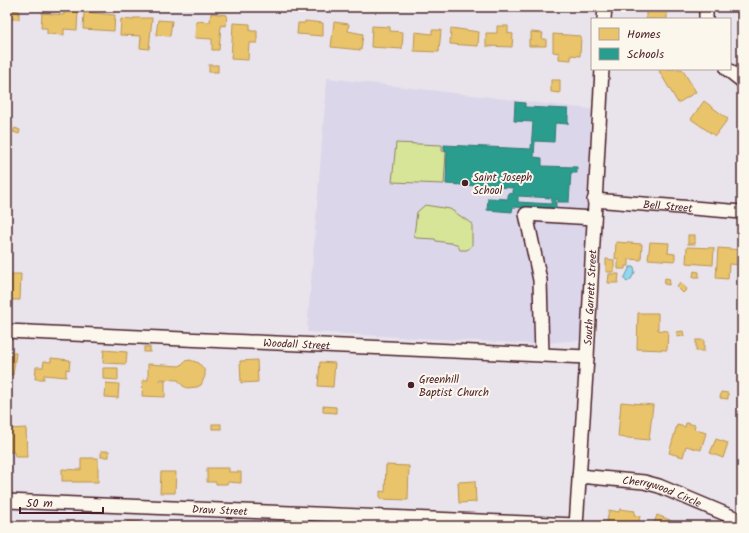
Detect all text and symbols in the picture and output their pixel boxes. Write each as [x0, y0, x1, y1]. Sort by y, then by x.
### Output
legend [591, 18, 731, 70]
text: Homes [627, 25, 661, 44]
text: Schools [627, 45, 664, 64]
place label: Saint Joseph School [473, 169, 532, 200]
marker: Saint Joseph School [460, 178, 470, 188]
street label: Bell Street [642, 196, 694, 218]
street label: South Garrett Street [580, 248, 603, 346]
street label: Woodall Street [263, 334, 331, 356]
place label: Greenhill Baptist Church [419, 371, 489, 402]
marker: Greenhill Baptist Church [406, 380, 416, 390]
street label: Cherrywood Circle [622, 472, 704, 513]
scale bar [20, 489, 103, 515]
text: 50 m [26, 494, 53, 513]
street label: Draw Street [192, 501, 249, 521]

